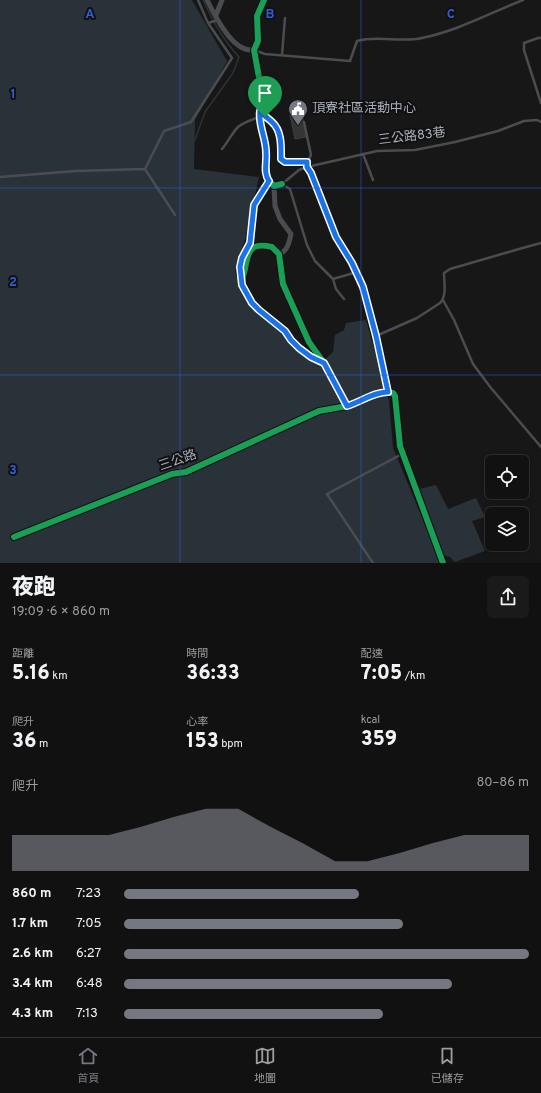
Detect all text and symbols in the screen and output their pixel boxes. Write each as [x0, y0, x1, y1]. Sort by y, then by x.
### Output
text: A [85, 7, 95, 23]
text: B [266, 7, 275, 23]
text: C [447, 7, 455, 23]
pin [248, 76, 282, 117]
icon: arrive [254, 82, 276, 104]
text: 1 [10, 87, 16, 103]
public building icon: 頂寮社區活動中心 [287, 98, 309, 126]
place label: 頂寮社區活動中心 [312, 101, 416, 117]
street label: 三公路83巷 [377, 125, 447, 149]
text: 2 [9, 275, 17, 291]
street label: 三公路 [157, 447, 199, 475]
map controls [485, 455, 529, 551]
button: locate [485, 455, 529, 499]
text: 3 [9, 463, 17, 479]
button: layers [485, 507, 529, 551]
text: 夜跑 [12, 575, 56, 602]
button: share [487, 576, 529, 618]
text: 19:09 · 6 × 860 m [12, 604, 110, 620]
text: 距離 [12, 647, 34, 661]
text: 時間 [186, 647, 208, 661]
text: 配速 [361, 647, 383, 661]
text: 5.16 [12, 661, 50, 687]
text: 36:33 [186, 661, 240, 687]
text: 7:05 [361, 661, 402, 687]
text: km [50, 669, 68, 683]
text: /km [402, 669, 425, 683]
text: kcal [361, 713, 380, 727]
text: 爬升 [12, 715, 34, 729]
text: 心率 [186, 715, 208, 729]
text: 359 [361, 727, 397, 753]
text: 36 [12, 729, 36, 755]
text: 153 [186, 729, 219, 755]
text: m [36, 737, 48, 751]
text: bpm [219, 737, 243, 751]
text: 80–86 m [476, 775, 529, 791]
text: 爬升 [12, 779, 38, 795]
text: 860 m [12, 886, 51, 902]
text: 7:23 [76, 886, 101, 902]
text: 1.7 km [12, 916, 48, 932]
text: 7:05 [76, 916, 102, 932]
text: 2.6 km [12, 946, 53, 962]
text: 6:27 [76, 946, 101, 962]
text: 3.4 km [12, 976, 53, 992]
text: 6:48 [76, 976, 103, 992]
text: 4.3 km [12, 1006, 53, 1022]
text: 7:13 [76, 1006, 98, 1022]
tab: 首頁 [77, 1045, 99, 1086]
tab: 地圖 [254, 1045, 276, 1086]
tab: 已儲存 [431, 1045, 464, 1086]

